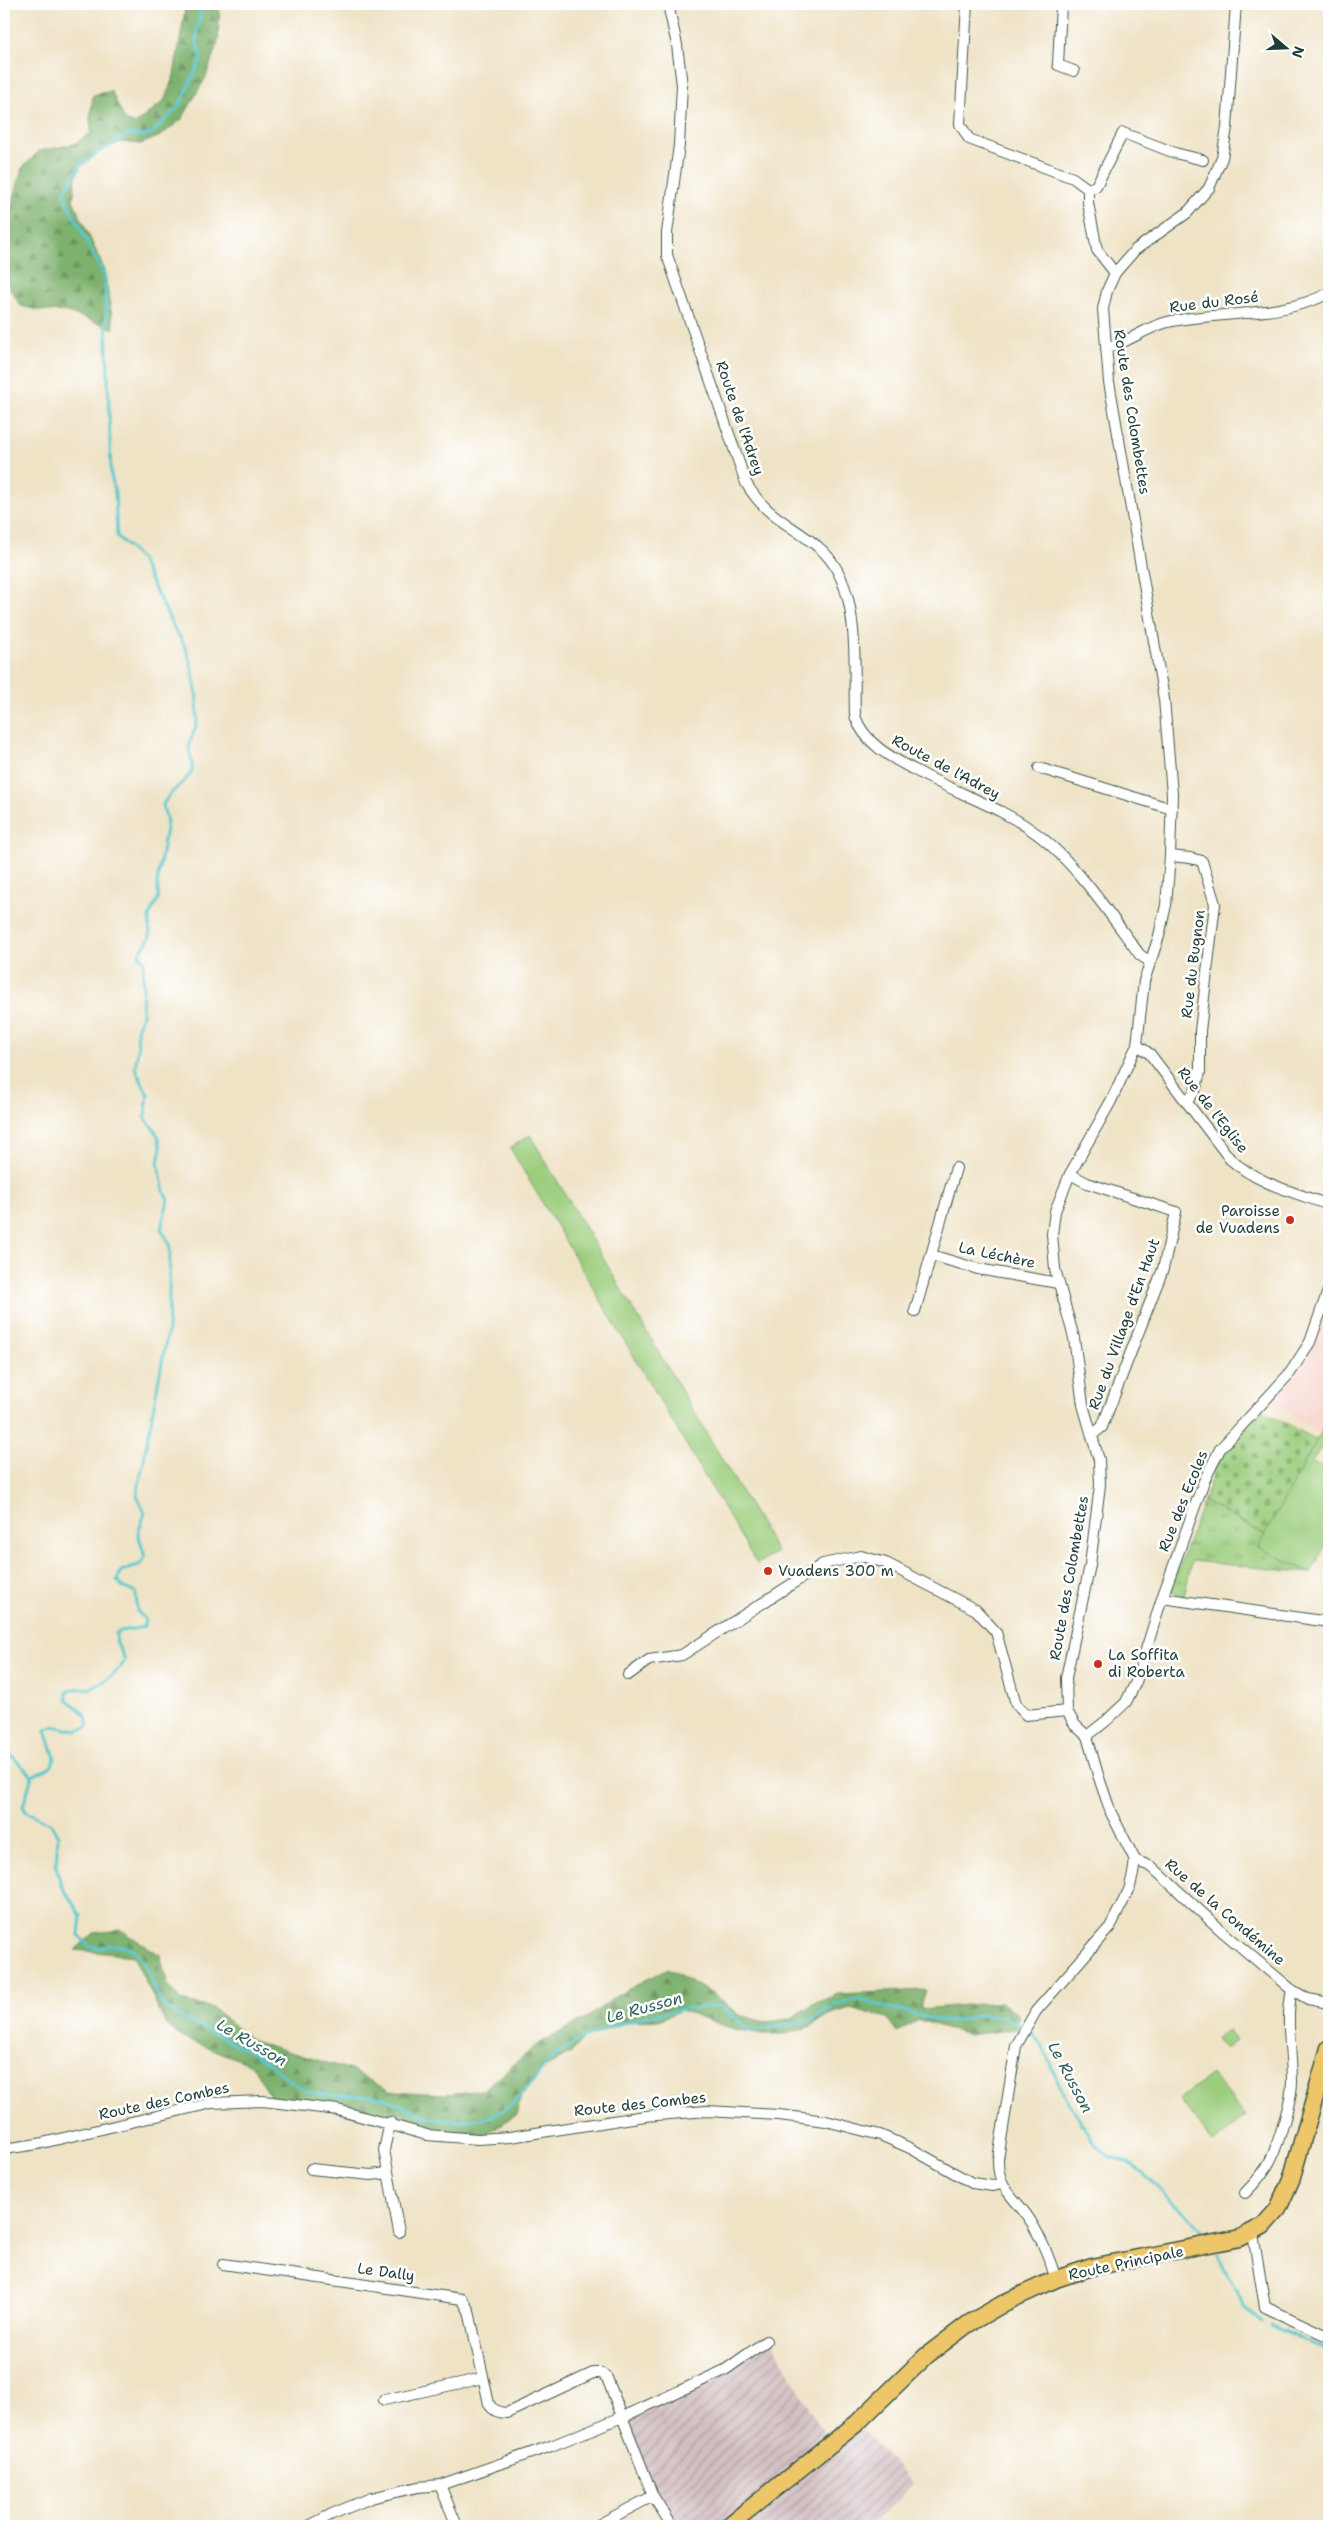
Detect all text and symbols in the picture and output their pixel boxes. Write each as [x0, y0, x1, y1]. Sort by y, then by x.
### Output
north arrow [1260, 22, 1310, 72]
text: N [1288, 44, 1309, 60]
street label: Rue du Rosé [1168, 287, 1260, 317]
street label: Route des Colombettes [1109, 328, 1155, 496]
street label: Route de l'Adrey [711, 358, 769, 478]
street label: Route de l'Adrey [888, 730, 1004, 804]
street label: Rue du Bugnon [1176, 909, 1210, 1019]
street label: Rue de l'Eglise [1173, 1063, 1253, 1157]
place label: Paroisse de Vuadens [1196, 1201, 1280, 1238]
marker: Paroisse de Vuadens [1284, 1214, 1296, 1226]
street label: Rue du Village d'En Haut [1084, 1235, 1164, 1413]
street label: La Léchère [957, 1237, 1037, 1273]
street label: Rue des Ecoles [1154, 1447, 1212, 1555]
street label: Route des Colombettes [1045, 1494, 1093, 1662]
place label: Vuadens 300 m [778, 1561, 894, 1581]
marker: Vuadens 300 m [762, 1565, 774, 1577]
place label: La Soffita di Roberta [1108, 1645, 1186, 1682]
marker: La Soffita di Roberta [1092, 1658, 1104, 1670]
street label: Rue de la Condémine [1161, 1854, 1289, 1970]
water label: Le Russon [604, 1987, 684, 2028]
water label: Le Russon [213, 2014, 291, 2071]
water label: Le Russon [1043, 2038, 1098, 2117]
street label: Route des Combes [97, 2077, 231, 2125]
street label: Route des Combes [573, 2087, 707, 2121]
street label: Route Principale [1066, 2241, 1186, 2285]
street label: Le Dally [356, 2258, 416, 2286]

